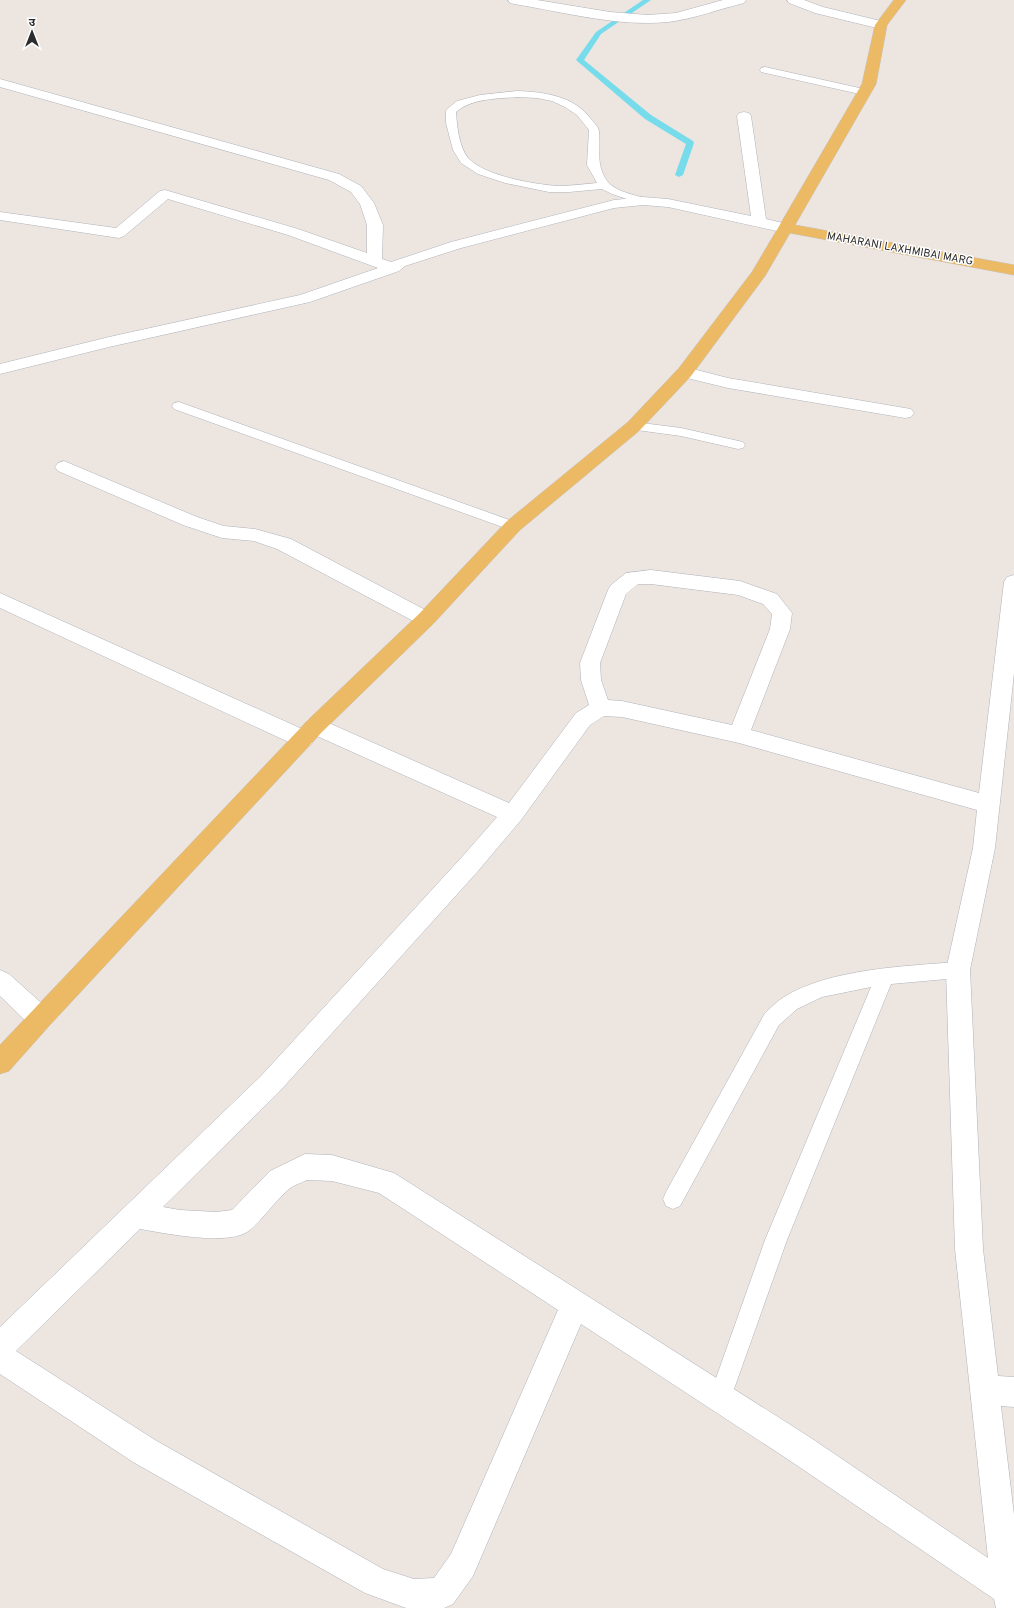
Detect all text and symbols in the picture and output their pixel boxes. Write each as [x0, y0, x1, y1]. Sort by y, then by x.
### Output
north arrow [12, 12, 52, 52]
text: उ [29, 16, 36, 30]
street label: MAHARANI LAXHMIBAI MARG [826, 229, 974, 269]

